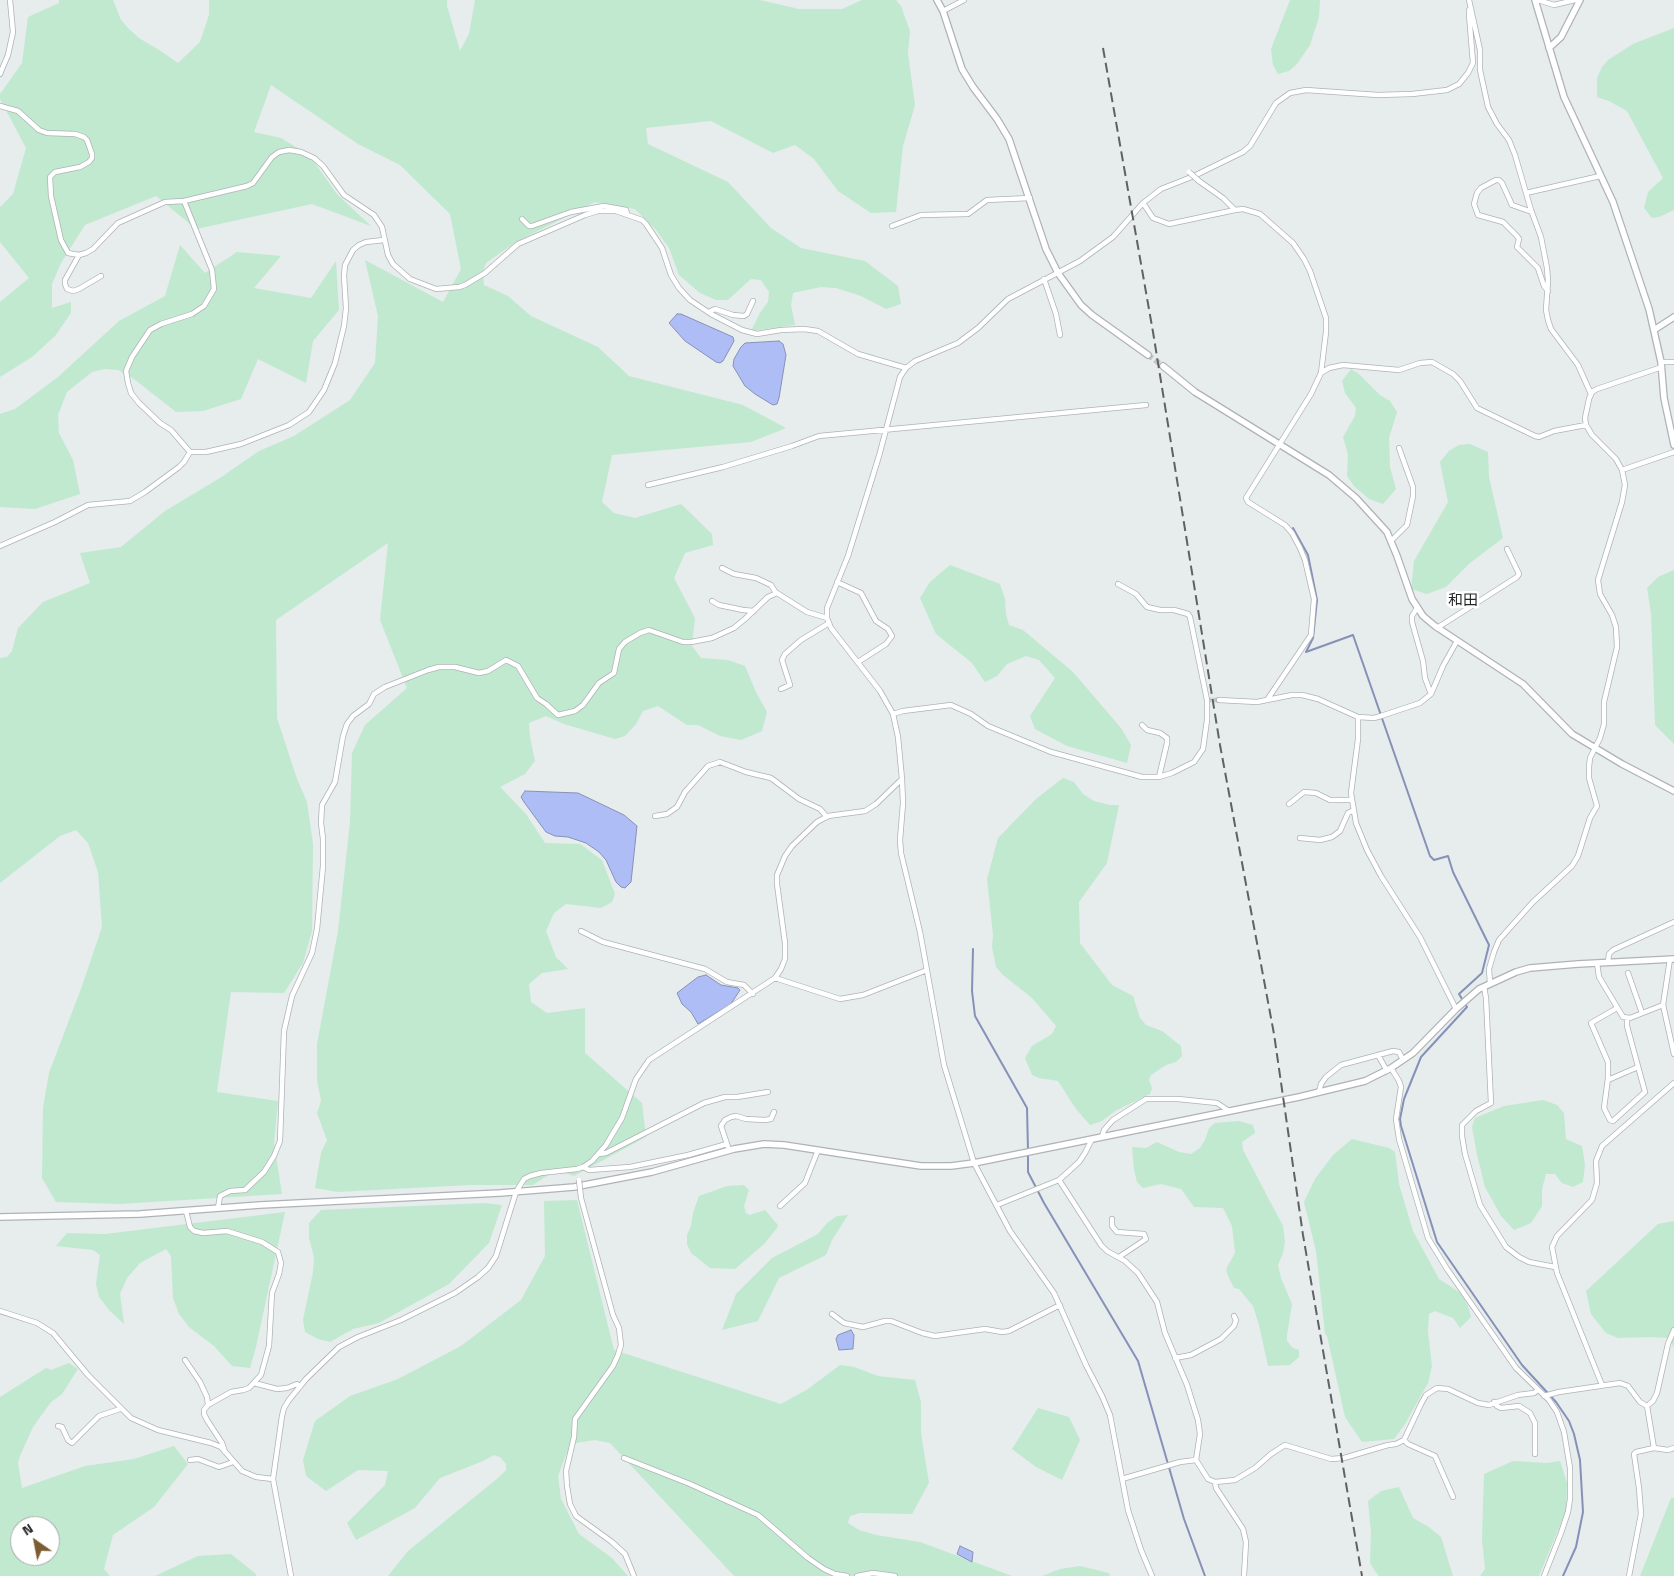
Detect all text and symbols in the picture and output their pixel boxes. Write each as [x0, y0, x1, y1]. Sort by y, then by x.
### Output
district label: 和田 [1448, 592, 1478, 610]
north arrow [10, 1516, 60, 1566]
text: N [17, 1517, 37, 1540]

